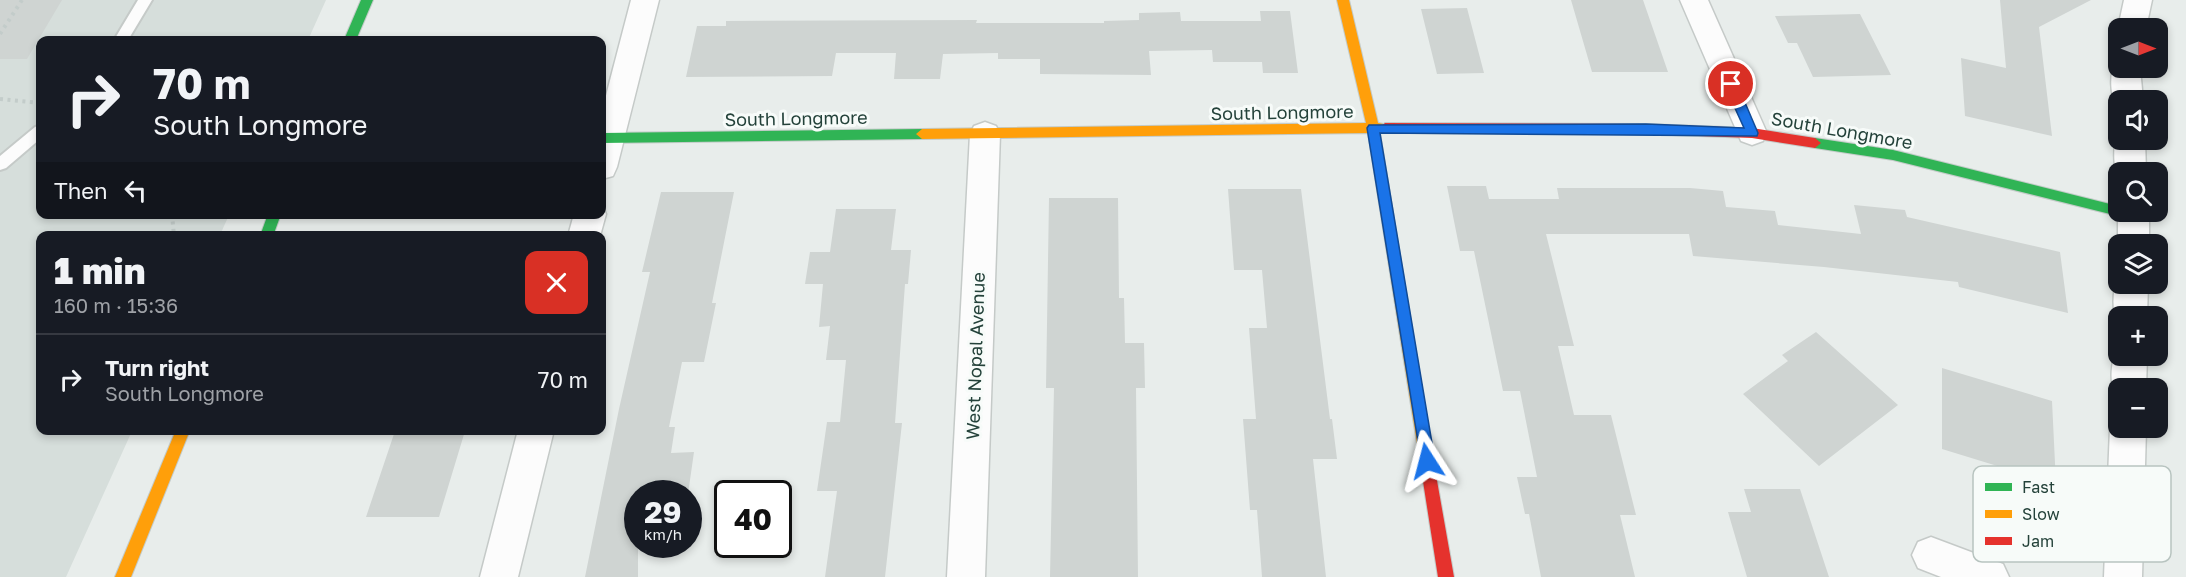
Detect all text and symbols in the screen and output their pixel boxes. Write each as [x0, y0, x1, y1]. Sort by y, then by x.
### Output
north arrow [2108, 18, 2168, 78]
map controls [2108, 18, 2168, 438]
text: 70 m [153, 58, 250, 108]
pin [1705, 58, 1756, 109]
icon: right [54, 60, 132, 138]
icon: arrive [1714, 67, 1747, 100]
button: sound [2108, 90, 2168, 150]
street label: South Longmore [1210, 100, 1354, 124]
street label: South Longmore [724, 106, 868, 130]
street label: South Longmore [1770, 107, 1914, 153]
text: South Longmore [153, 109, 368, 141]
button: search [2108, 162, 2168, 222]
icon: left [119, 174, 152, 207]
text: Then [54, 177, 107, 204]
button: layers [2108, 234, 2168, 294]
text: 1 min [54, 249, 145, 292]
button: close [525, 251, 588, 314]
street label: West Nopal Avenue [961, 272, 989, 440]
text: 160 m · 15:36 [54, 293, 178, 317]
button: + [2108, 306, 2168, 366]
text: Turn right [105, 354, 209, 381]
icon: right [54, 363, 87, 396]
text: 70 m [538, 366, 588, 393]
button: − [2108, 378, 2168, 438]
text: South Longmore [105, 381, 264, 405]
position arrow [1395, 429, 1459, 493]
legend [1973, 466, 2171, 562]
text: Fast [2022, 477, 2055, 497]
speed limit sign: 40 [714, 480, 792, 558]
text: 29 [644, 494, 682, 530]
text: Slow [2022, 504, 2060, 524]
text: km/h [644, 525, 682, 543]
text: Jam [2022, 531, 2054, 551]

